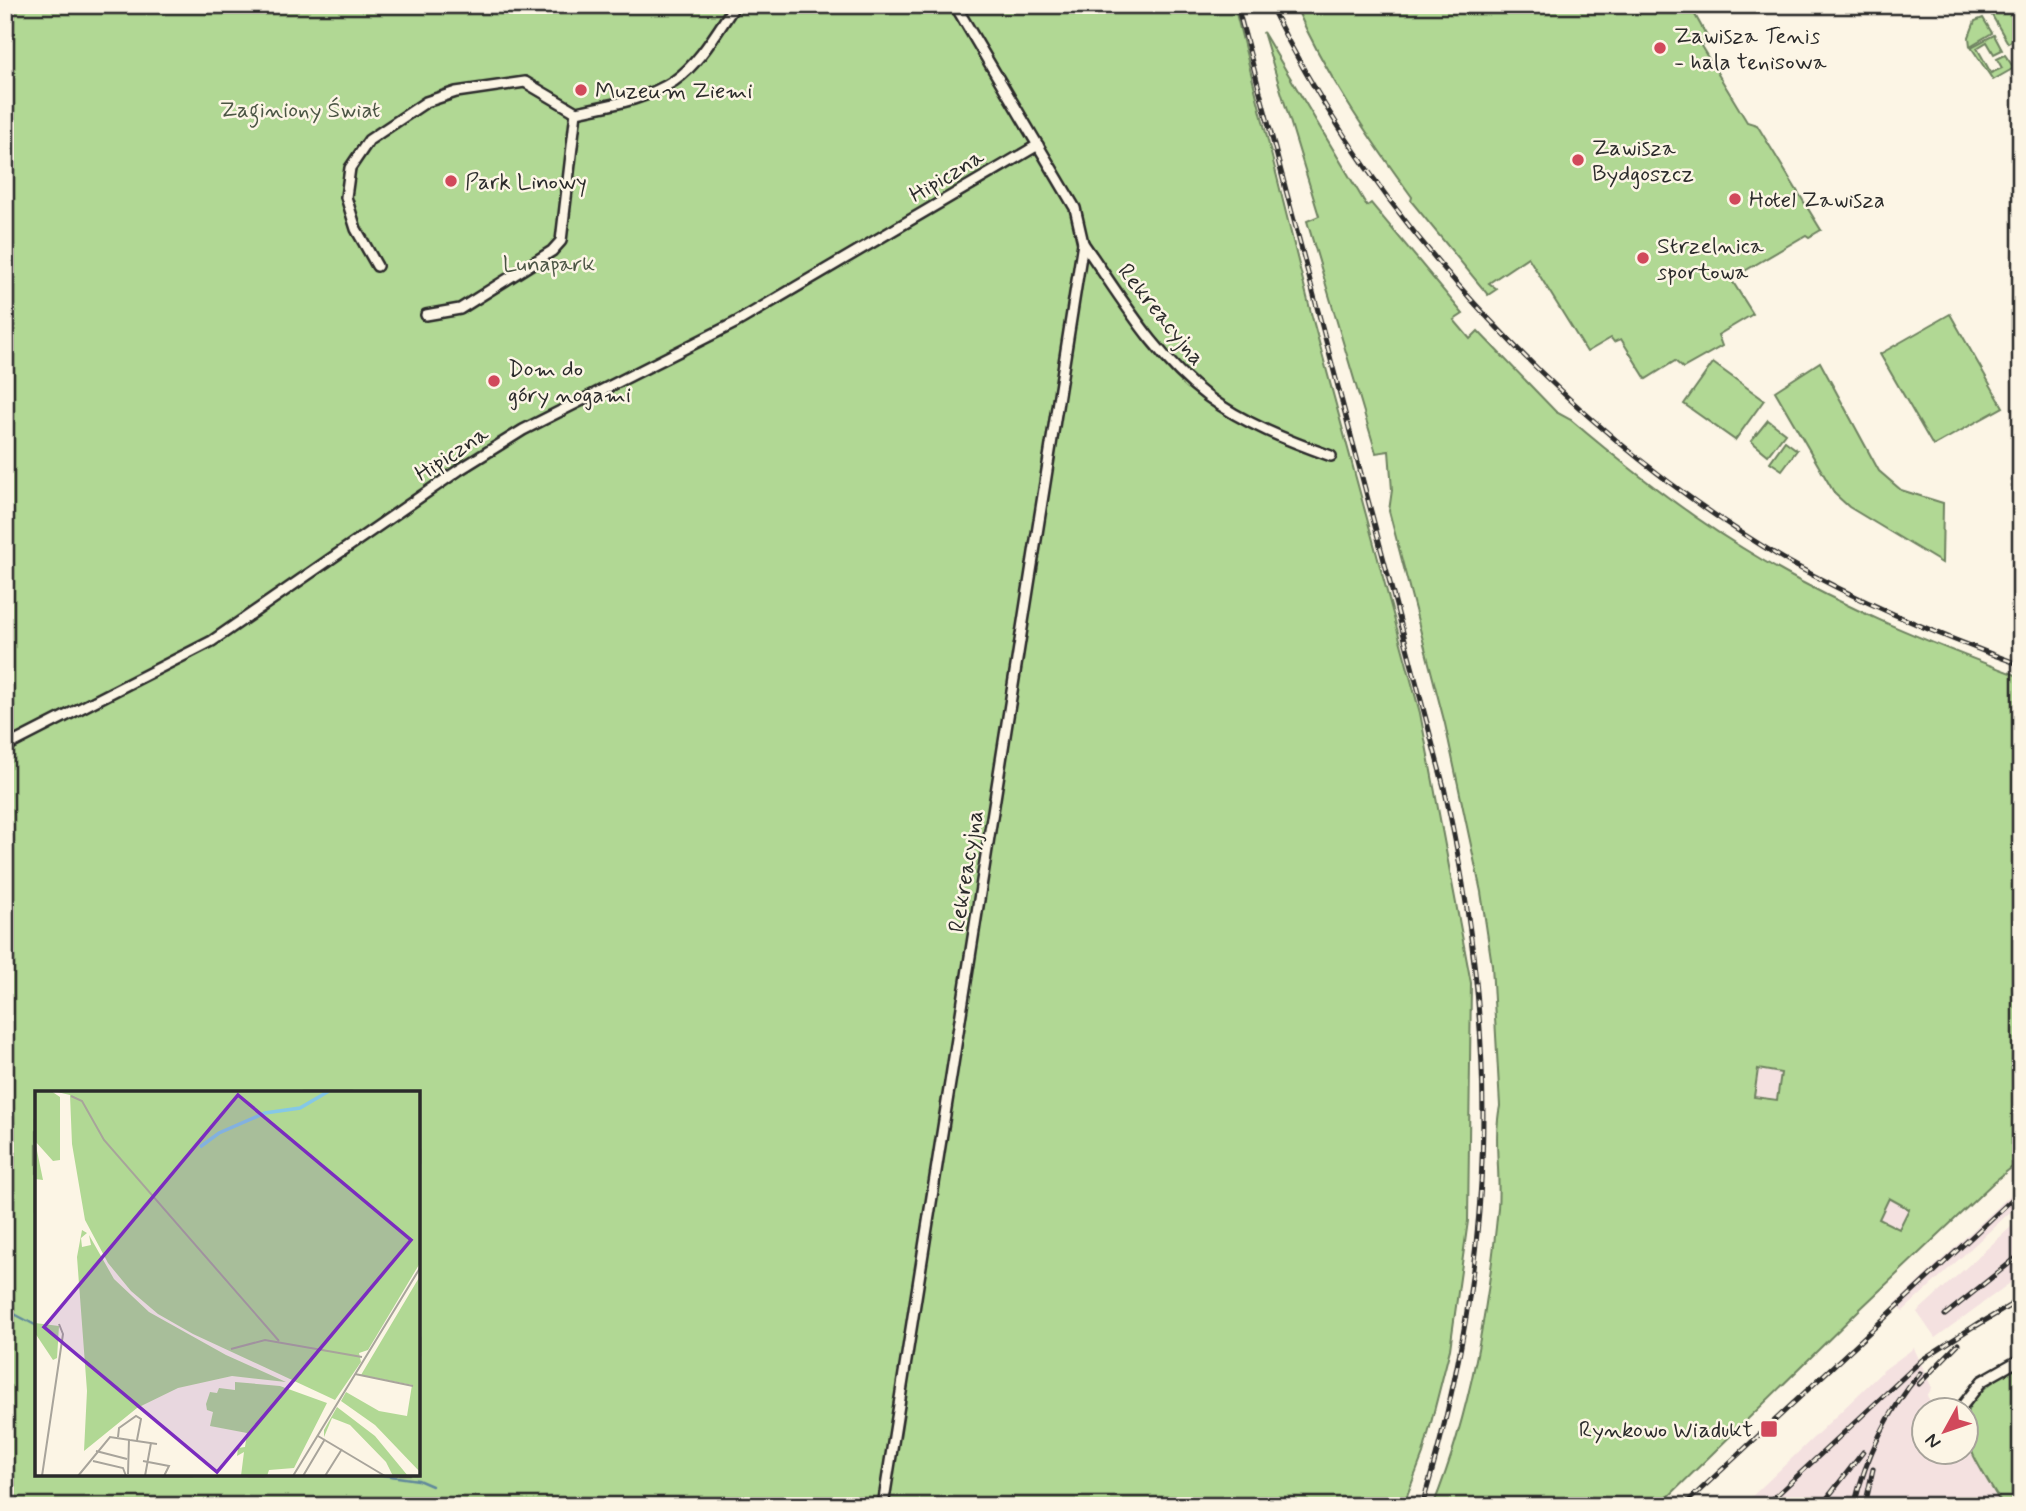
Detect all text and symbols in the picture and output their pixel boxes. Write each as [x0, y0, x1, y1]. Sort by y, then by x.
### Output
place label: Zawisza Tenis - hala tenisowa [1674, 22, 1827, 78]
marker: Zawisza Tenis - hala tenisowa [1652, 40, 1668, 56]
place label: Muzeum Ziemi [595, 77, 753, 107]
marker: Muzeum Ziemi [573, 82, 589, 98]
park label: Zaginiony Świat [220, 96, 380, 128]
place label: Zawisza Bydgoszcz [1592, 134, 1694, 190]
street label: Hipiczna [904, 143, 990, 211]
marker: Zawisza Bydgoszcz [1570, 152, 1586, 168]
place label: Park Linowy [465, 168, 587, 198]
marker: Park Linowy [443, 173, 459, 189]
place label: Hotel Zawisza [1749, 186, 1885, 216]
marker: Hotel Zawisza [1727, 191, 1743, 207]
place label: Strzelnica sportowa [1657, 232, 1764, 288]
park label: Lunapark [503, 250, 595, 280]
marker: Strzelnica sportowa [1635, 250, 1651, 266]
street label: Rekreacyjna [1110, 258, 1211, 373]
place label: Dom do góry nogami [508, 355, 631, 411]
marker: Dom do góry nogami [486, 373, 502, 389]
street label: Hipiczna [409, 420, 495, 490]
street label: Rekreacyjna [942, 808, 991, 935]
inset map [35, 1091, 420, 1476]
north arrow [1910, 1396, 1980, 1466]
place label: Rynkowo Wiadukt [1579, 1416, 1753, 1446]
marker: Rynkowo Wiadukt [1759, 1419, 1779, 1439]
text: N [1919, 1428, 1947, 1454]

